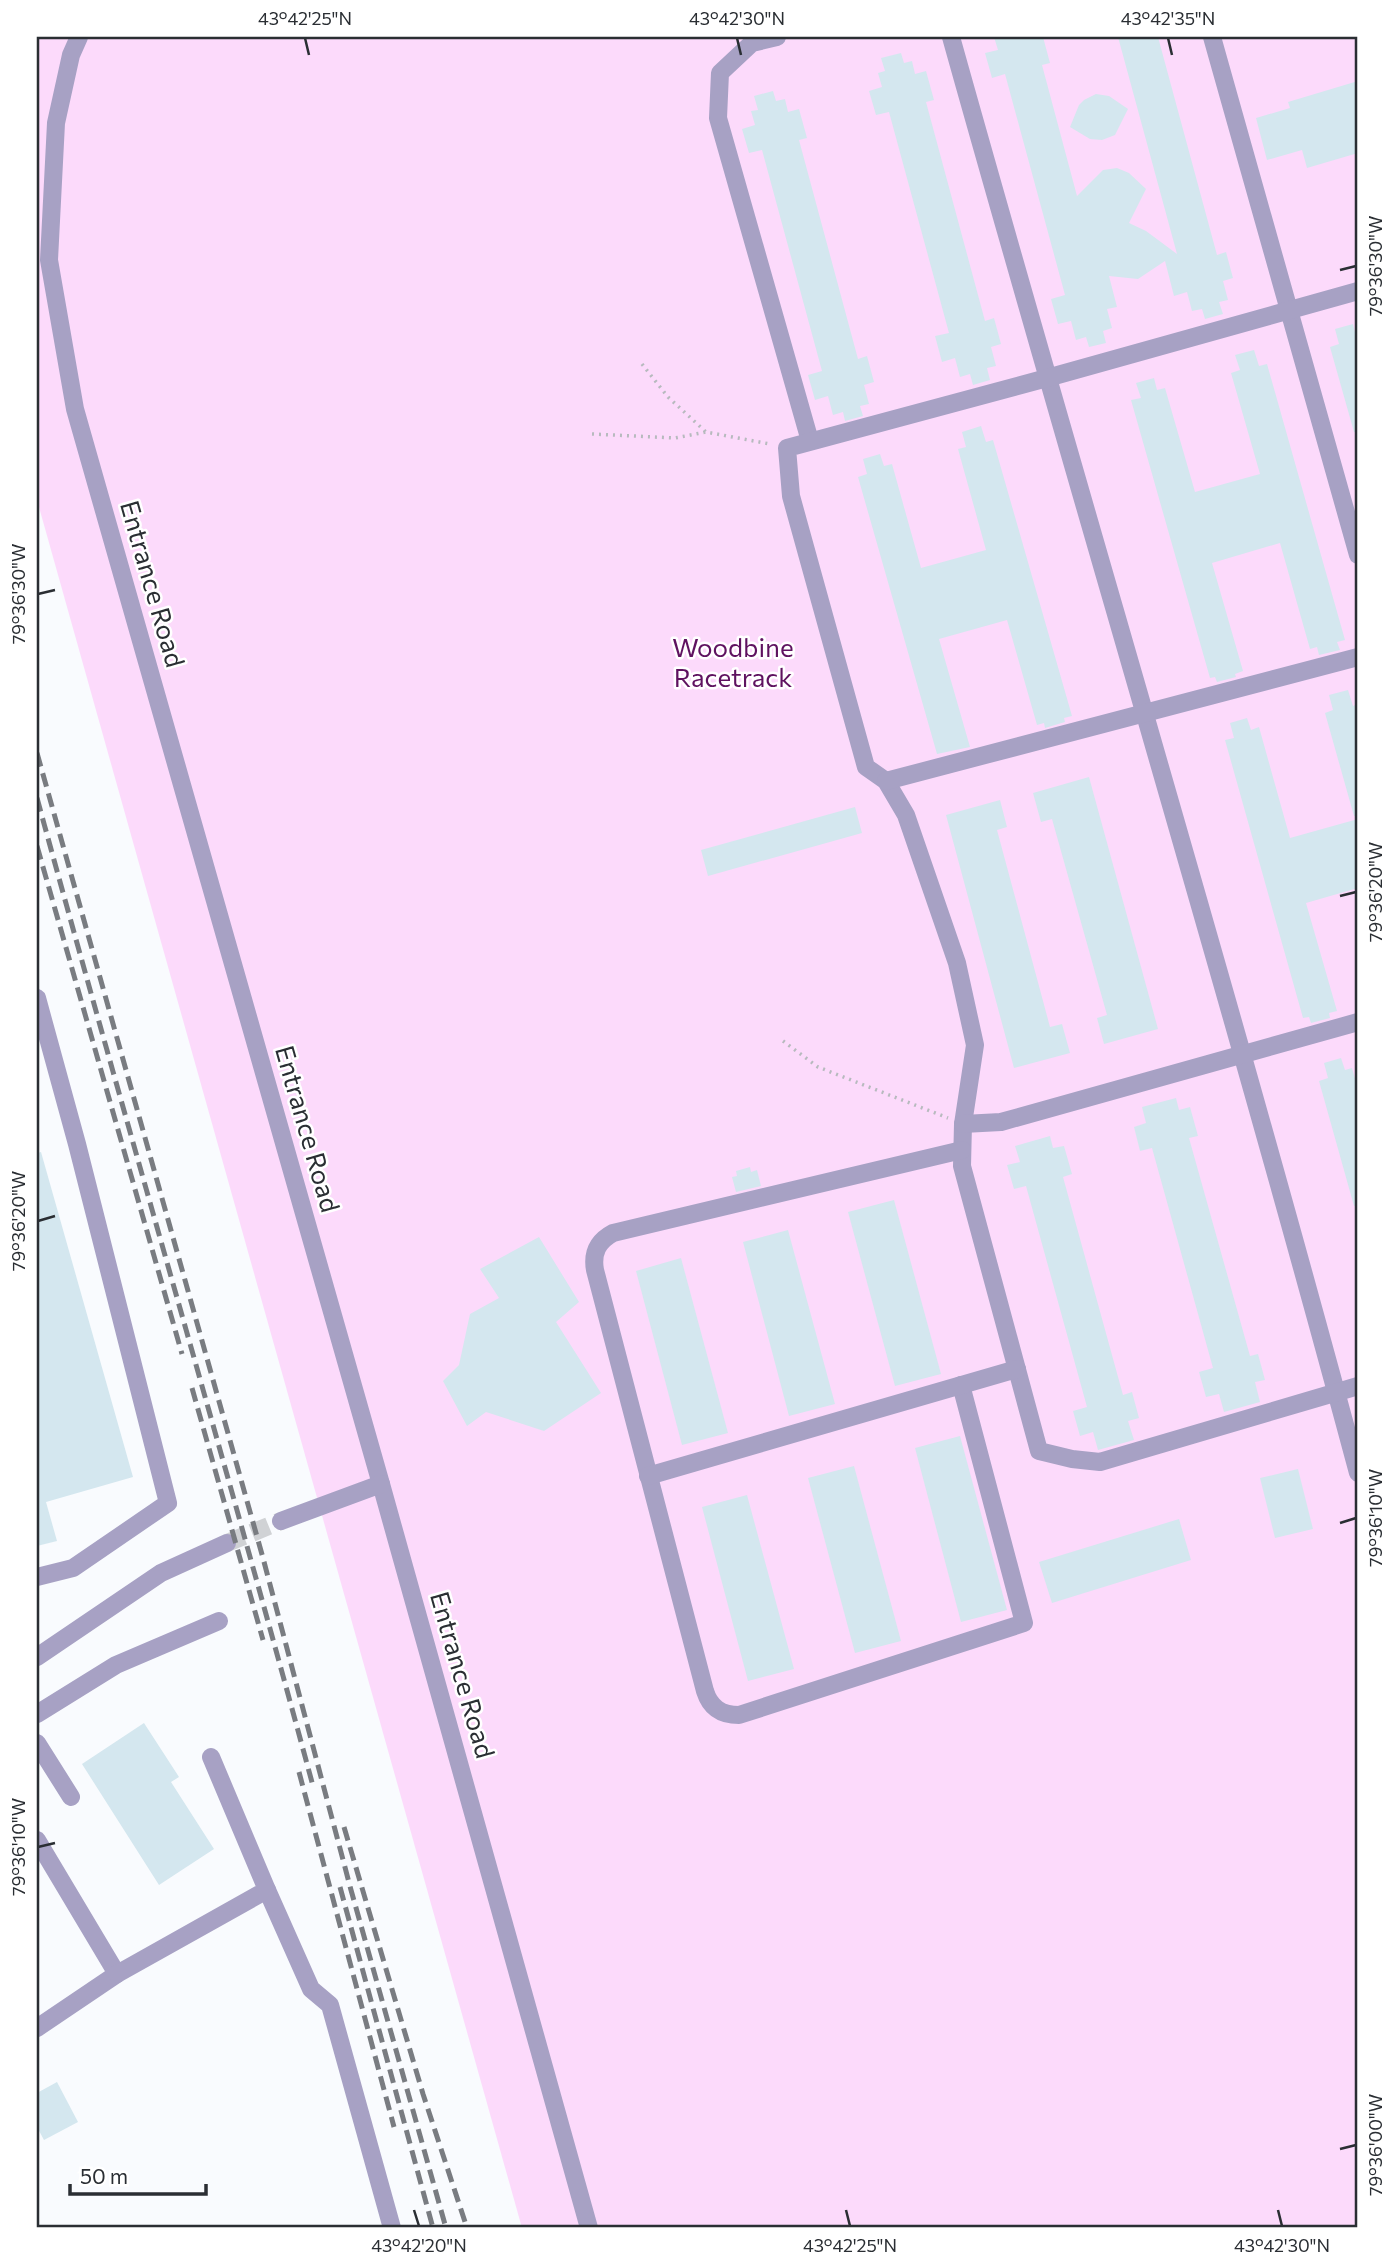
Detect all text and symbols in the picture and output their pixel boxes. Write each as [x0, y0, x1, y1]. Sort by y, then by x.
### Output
text: 43°42'25"N [258, 7, 352, 29]
text: 43°42'30"N [689, 7, 785, 29]
text: 43°42'35"N [1121, 7, 1215, 29]
text: 79°36'30"W [1364, 216, 1386, 316]
street label: Entrance Road [115, 497, 192, 670]
text: 79°36'30"W [7, 544, 29, 644]
park label: Woodbine Racetrack [672, 631, 794, 692]
text: 79°36'20"W [1364, 842, 1386, 942]
street label: Entrance Road [270, 1042, 347, 1215]
text: 79°36'20"W [7, 1171, 29, 1271]
text: 79°36'10"W [1364, 1469, 1386, 1567]
street label: Entrance Road [425, 1588, 502, 1761]
text: 79°36'10"W [7, 1798, 29, 1896]
text: 79°36'00"W [1364, 2094, 1386, 2196]
scale bar [70, 2153, 206, 2197]
text: 50 m [80, 2163, 128, 2188]
text: 43°42'20"N [371, 2234, 467, 2256]
text: 43°42'25"N [803, 2234, 897, 2256]
text: 43°42'30"N [1234, 2234, 1330, 2256]

